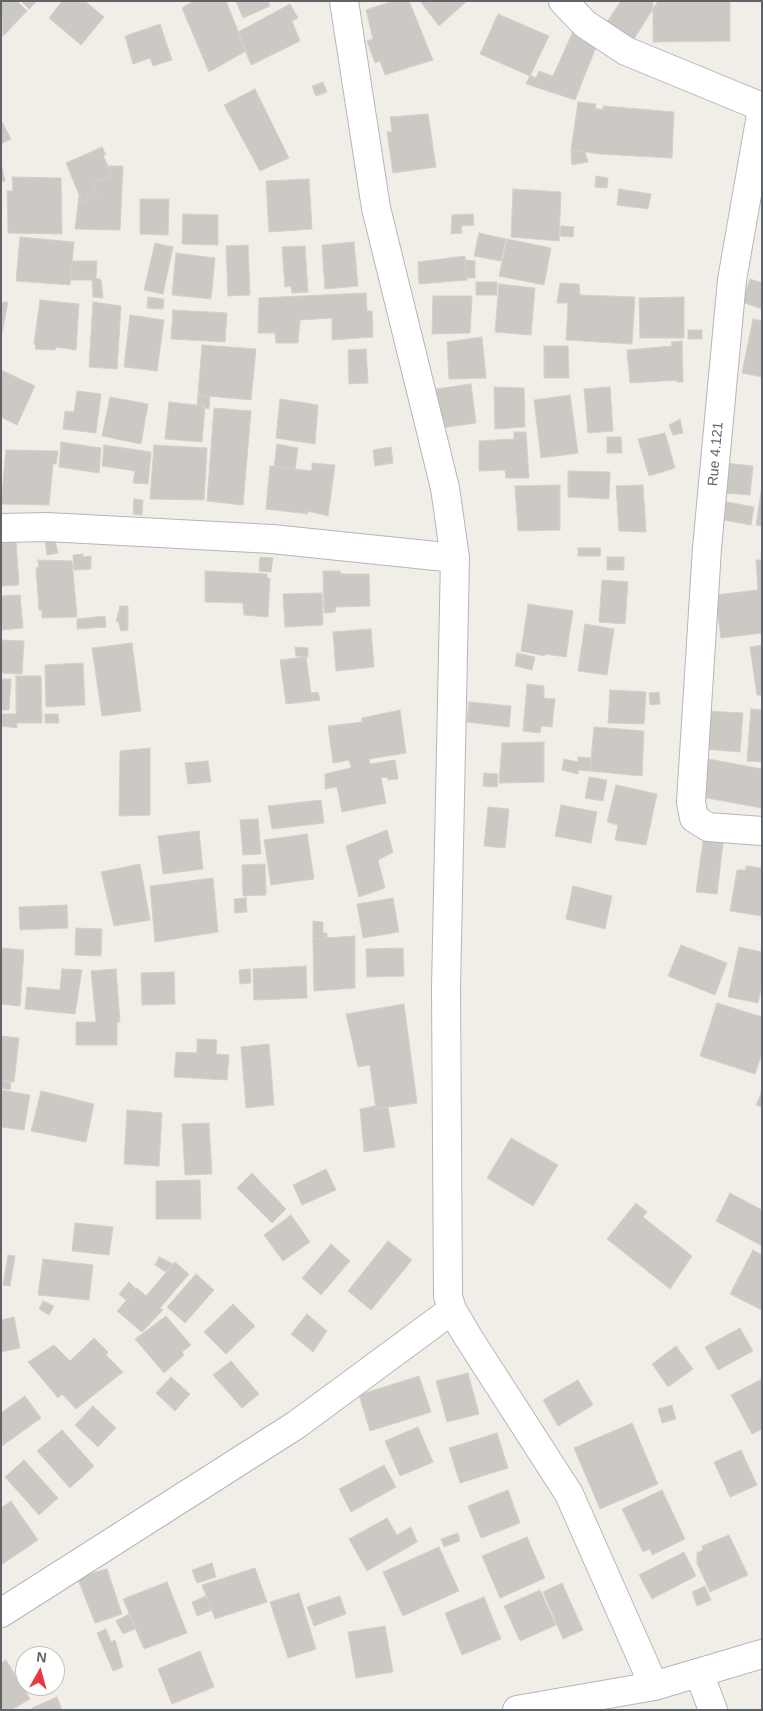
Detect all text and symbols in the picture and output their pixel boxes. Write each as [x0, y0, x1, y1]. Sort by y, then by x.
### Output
street label: Rue 4.121 [705, 421, 727, 487]
north arrow [15, 1646, 65, 1696]
text: N [36, 1649, 48, 1666]

